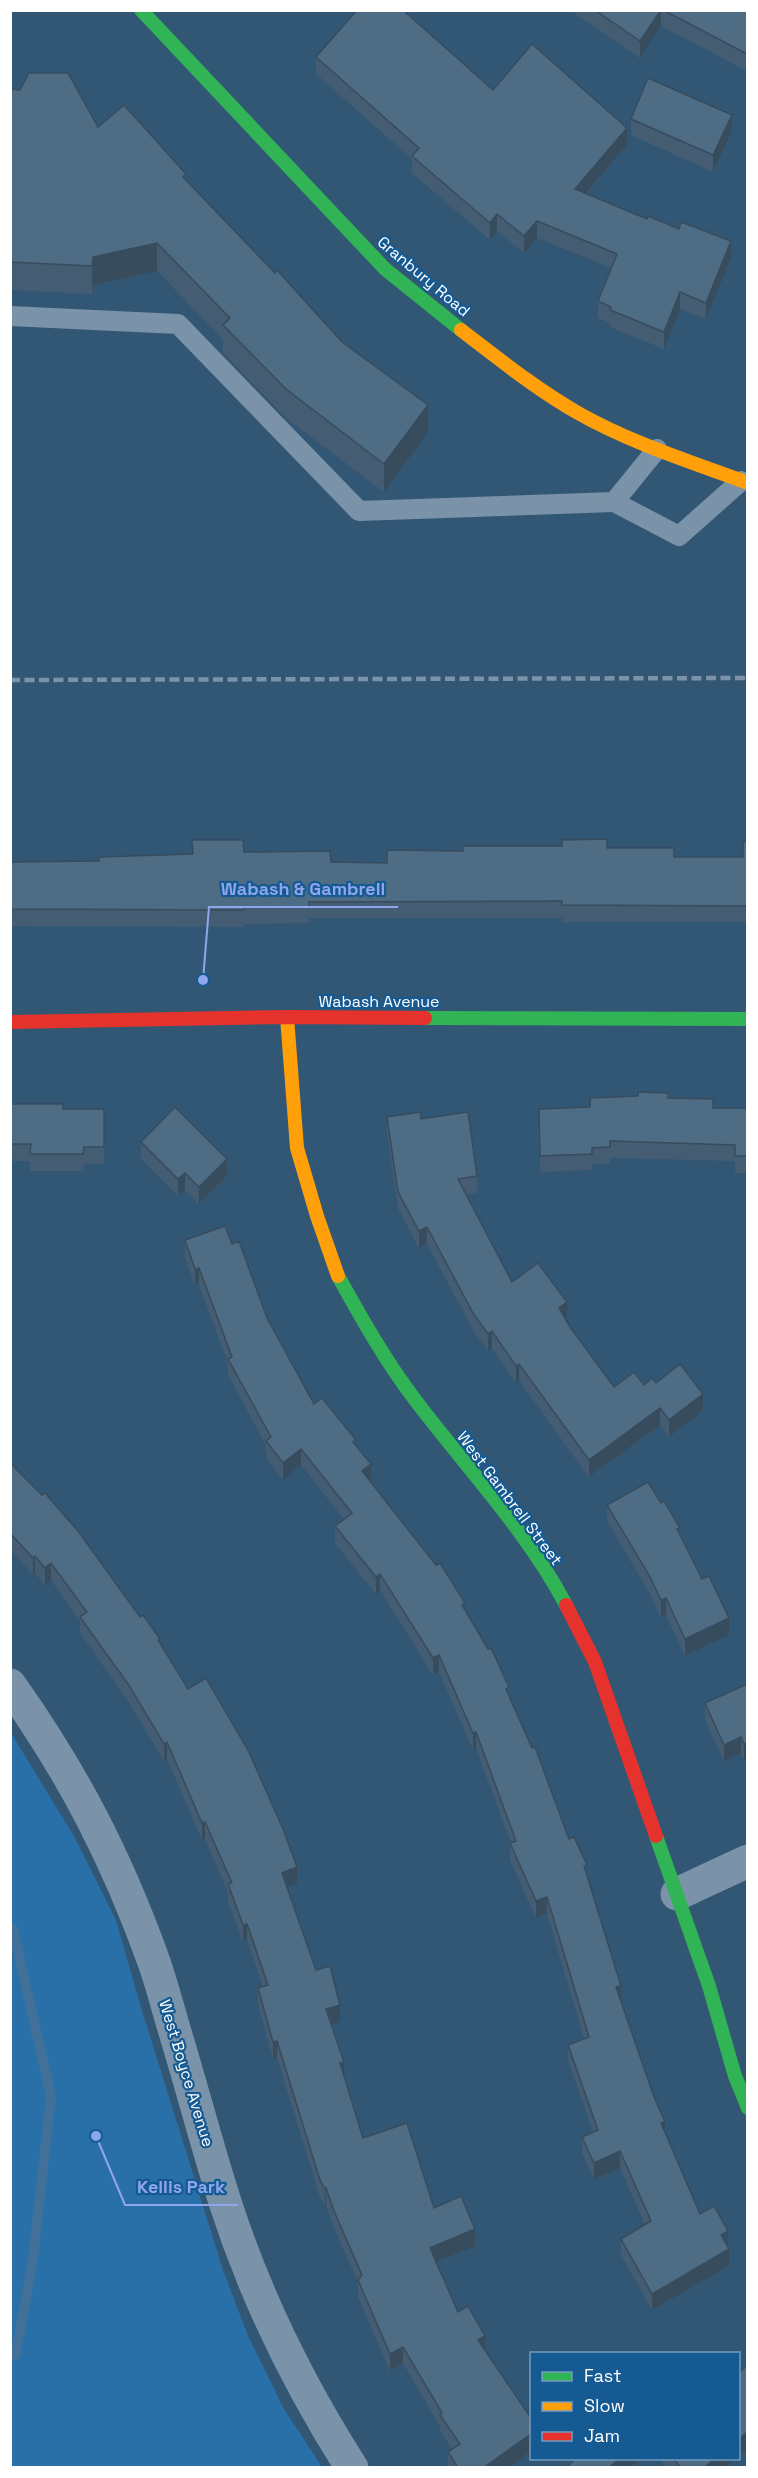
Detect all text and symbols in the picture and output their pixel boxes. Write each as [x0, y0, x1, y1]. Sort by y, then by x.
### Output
street label: Granbury Road [373, 231, 474, 321]
callout: Wabash & Gambrell [209, 871, 398, 907]
text: Wabash & Gambrell [221, 877, 385, 900]
street label: Wabash Avenue [318, 991, 440, 1012]
street label: West Gambrell Street [452, 1427, 567, 1570]
street label: West Boyce Avenue [154, 1997, 219, 2149]
callout: Kellis Park [125, 2169, 238, 2205]
text: Kellis Park [137, 2175, 225, 2198]
legend [530, 2352, 740, 2460]
text: Fast [584, 2364, 621, 2387]
text: Slow [584, 2394, 625, 2417]
text: Jam [584, 2424, 620, 2447]

